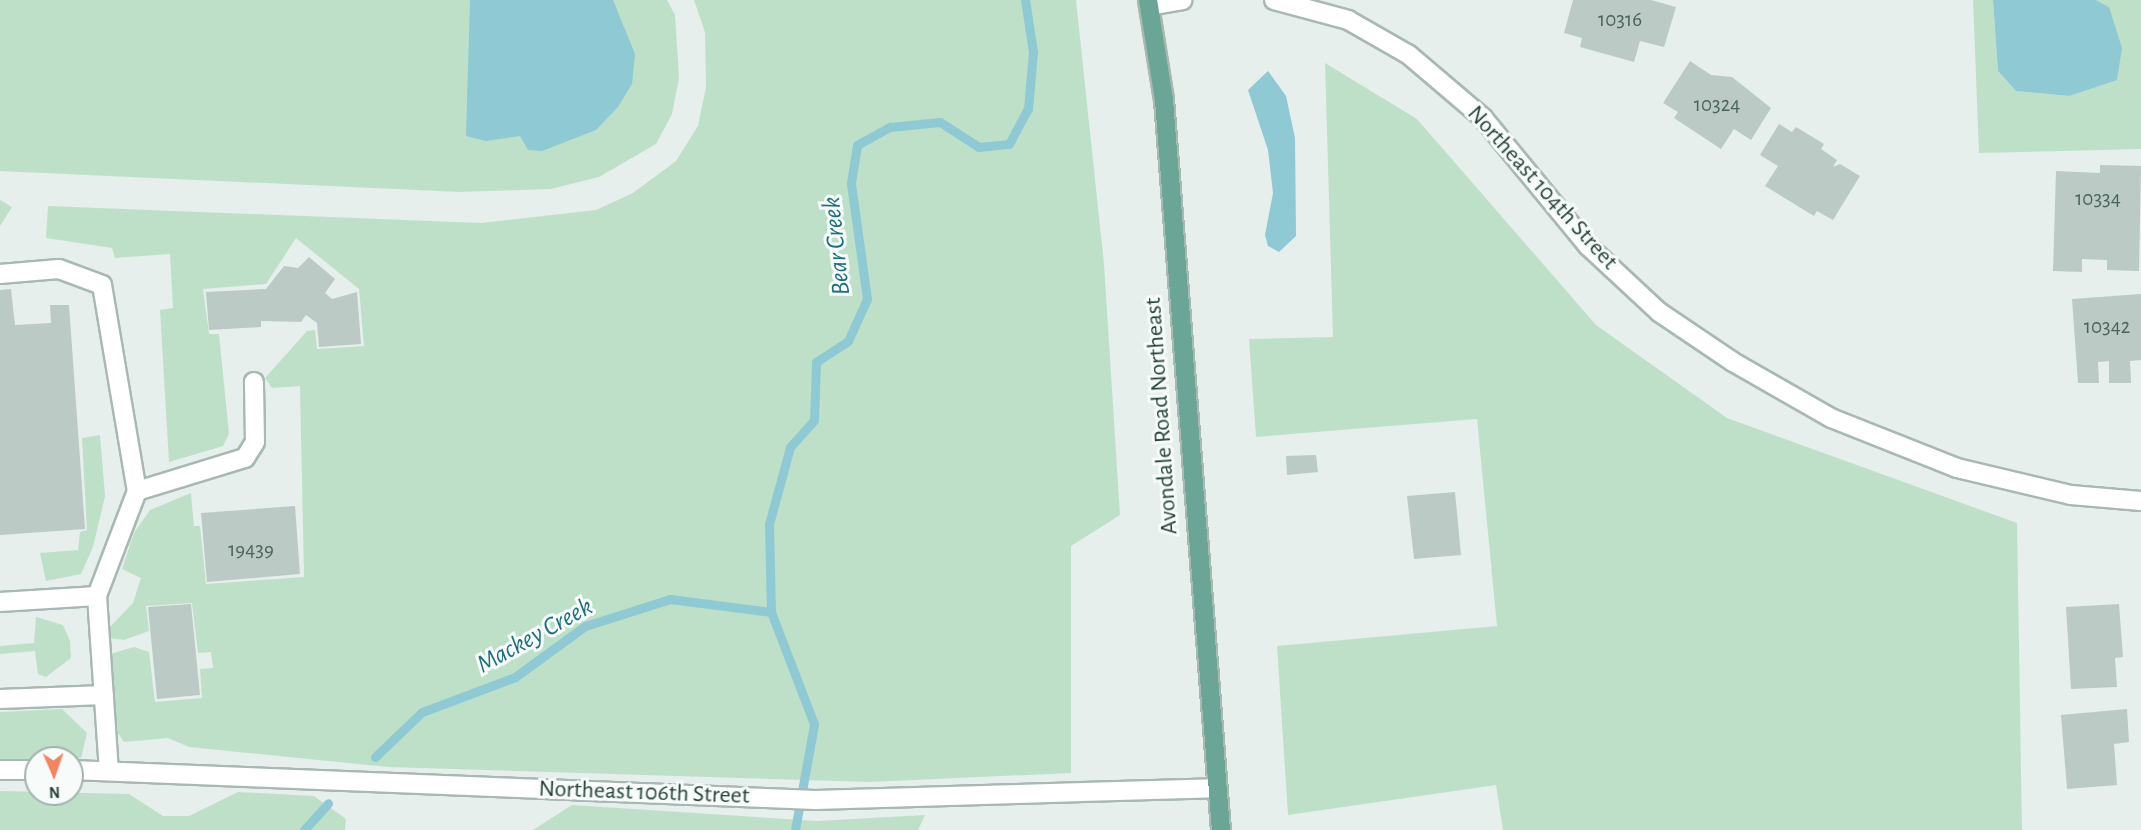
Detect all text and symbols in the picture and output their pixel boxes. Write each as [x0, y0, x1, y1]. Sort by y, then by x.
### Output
house number: 10316 [1598, 7, 1642, 33]
house number: 10324 [1694, 92, 1740, 118]
street label: Northeast 104th Street [1461, 100, 1623, 276]
house number: 10334 [2075, 186, 2121, 212]
water label: Bear Creek [816, 195, 858, 297]
street label: Avondale Road Northeast [1139, 297, 1185, 535]
house number: 10342 [2084, 314, 2130, 340]
house number: 19439 [228, 537, 274, 563]
water label: Mackey Creek [471, 591, 599, 681]
north arrow [24, 746, 84, 806]
street label: Northeast 106th Street [538, 775, 750, 811]
text: N [49, 784, 60, 800]

